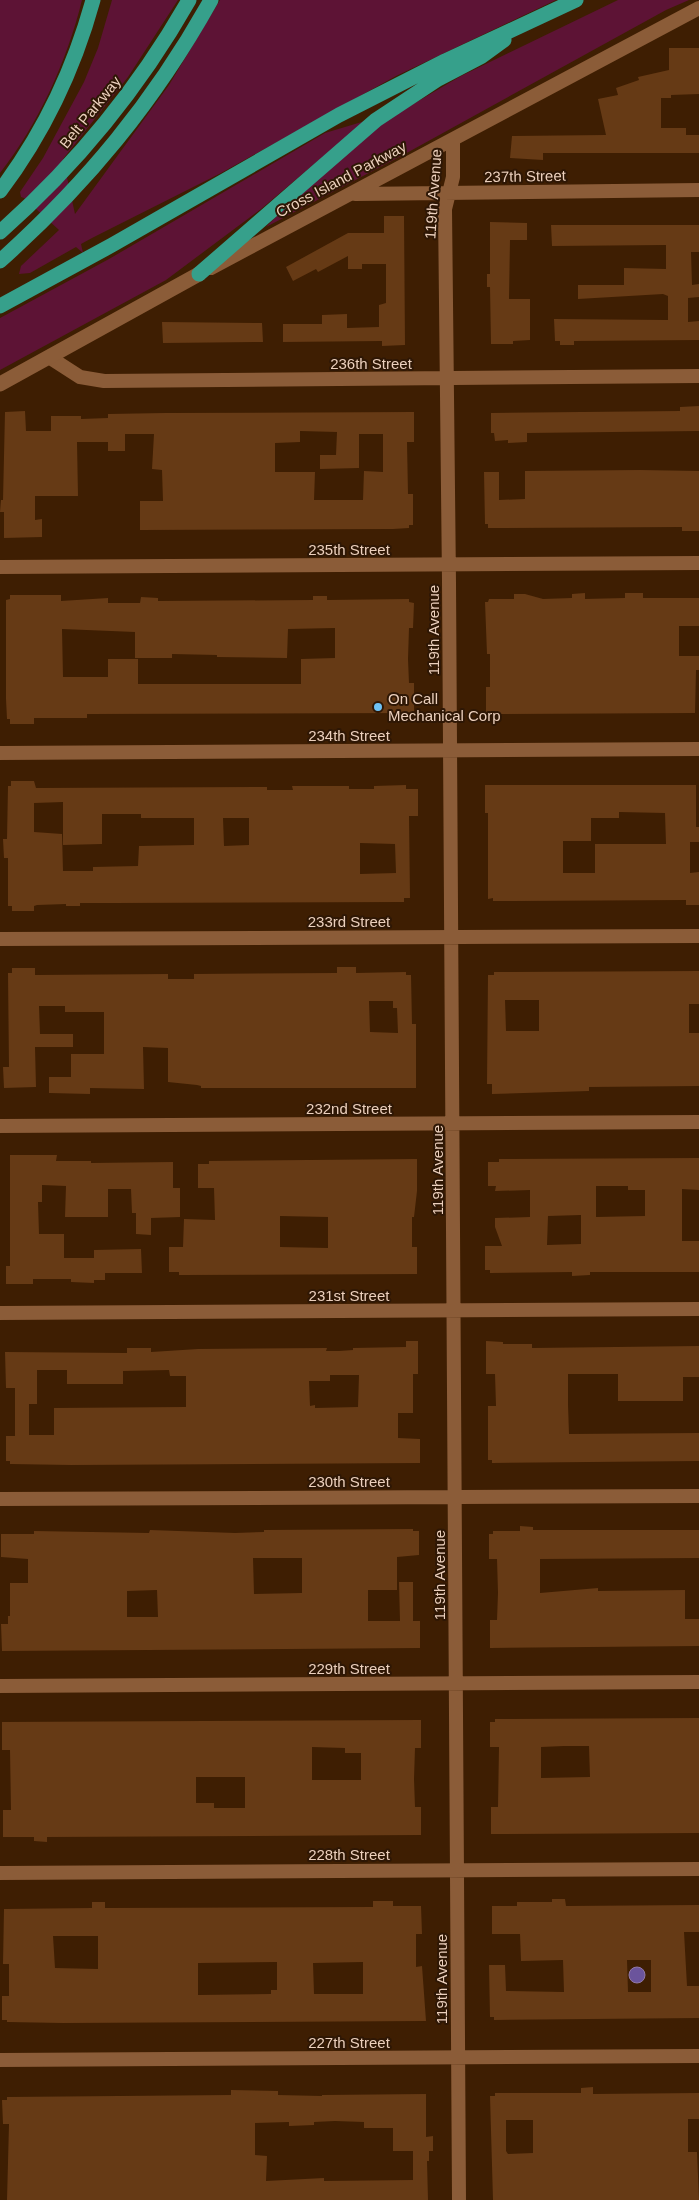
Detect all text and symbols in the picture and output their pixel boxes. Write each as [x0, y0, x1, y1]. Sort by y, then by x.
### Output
street label: Belt Parkway [56, 72, 124, 151]
street label: Cross Island Parkway [273, 137, 409, 221]
street label: 119th Avenue [421, 148, 445, 240]
street label: 237th Street [484, 167, 567, 185]
street label: 236th Street [330, 355, 413, 372]
street label: 235th Street [308, 541, 391, 558]
street label: 119th Avenue [425, 585, 442, 675]
place label: On Call Mechanical Corp [388, 690, 501, 724]
marker: On Call Mechanical Corp [372, 701, 384, 713]
street label: 234th Street [308, 727, 391, 744]
street label: 233rd Street [308, 913, 391, 930]
street label: 232nd Street [306, 1100, 393, 1117]
street label: 119th Avenue [429, 1125, 446, 1215]
street label: 231st Street [309, 1287, 390, 1304]
street label: 230th Street [308, 1473, 391, 1490]
street label: 119th Avenue [431, 1530, 448, 1620]
street label: 229th Street [308, 1660, 391, 1677]
street label: 228th Street [308, 1846, 391, 1863]
street label: 119th Avenue [433, 1934, 450, 2024]
street label: 227th Street [308, 2034, 391, 2051]

